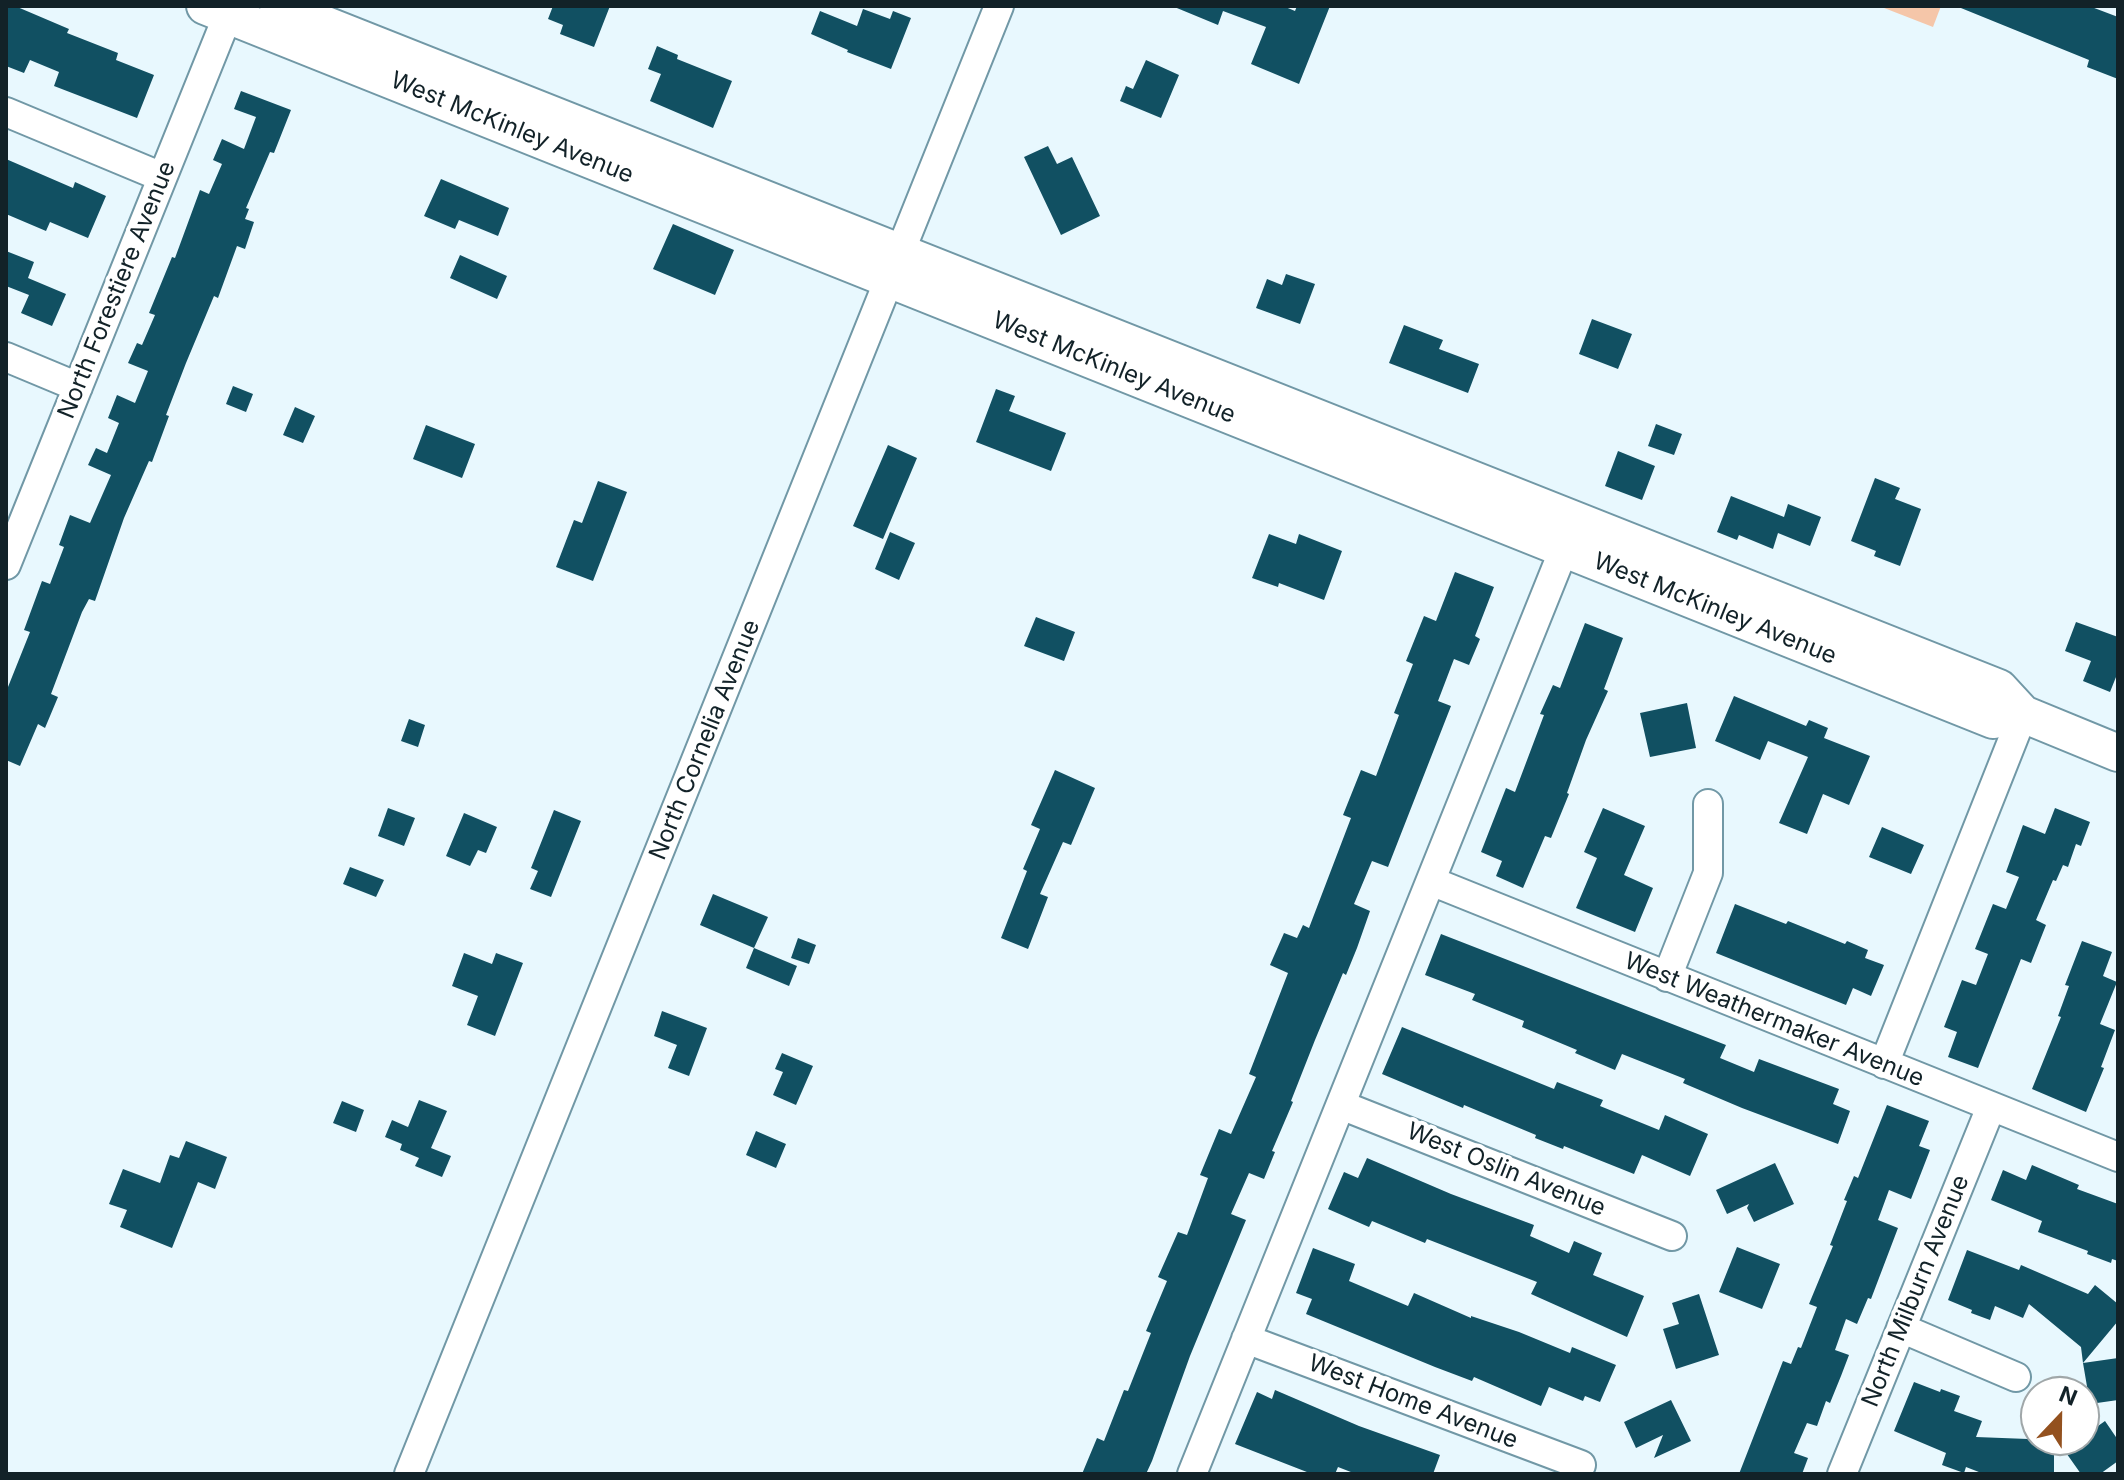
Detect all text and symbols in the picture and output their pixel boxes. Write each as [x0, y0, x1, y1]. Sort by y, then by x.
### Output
street label: West McKinley Avenue [386, 66, 638, 190]
street label: North Forestiere Avenue [52, 157, 182, 423]
street label: West McKinley Avenue [988, 306, 1240, 430]
street label: West McKinley Avenue [1589, 547, 1841, 671]
street label: North Cornelia Avenue [644, 616, 766, 864]
street label: West Weathermaker Avenue [1620, 947, 1928, 1093]
street label: West Oslin Avenue [1403, 1117, 1609, 1223]
street label: North Milburn Avenue [1856, 1171, 1976, 1411]
street label: West Home Avenue [1304, 1349, 1522, 1455]
north arrow [2020, 1376, 2100, 1456]
text: N [2056, 1380, 2081, 1411]

